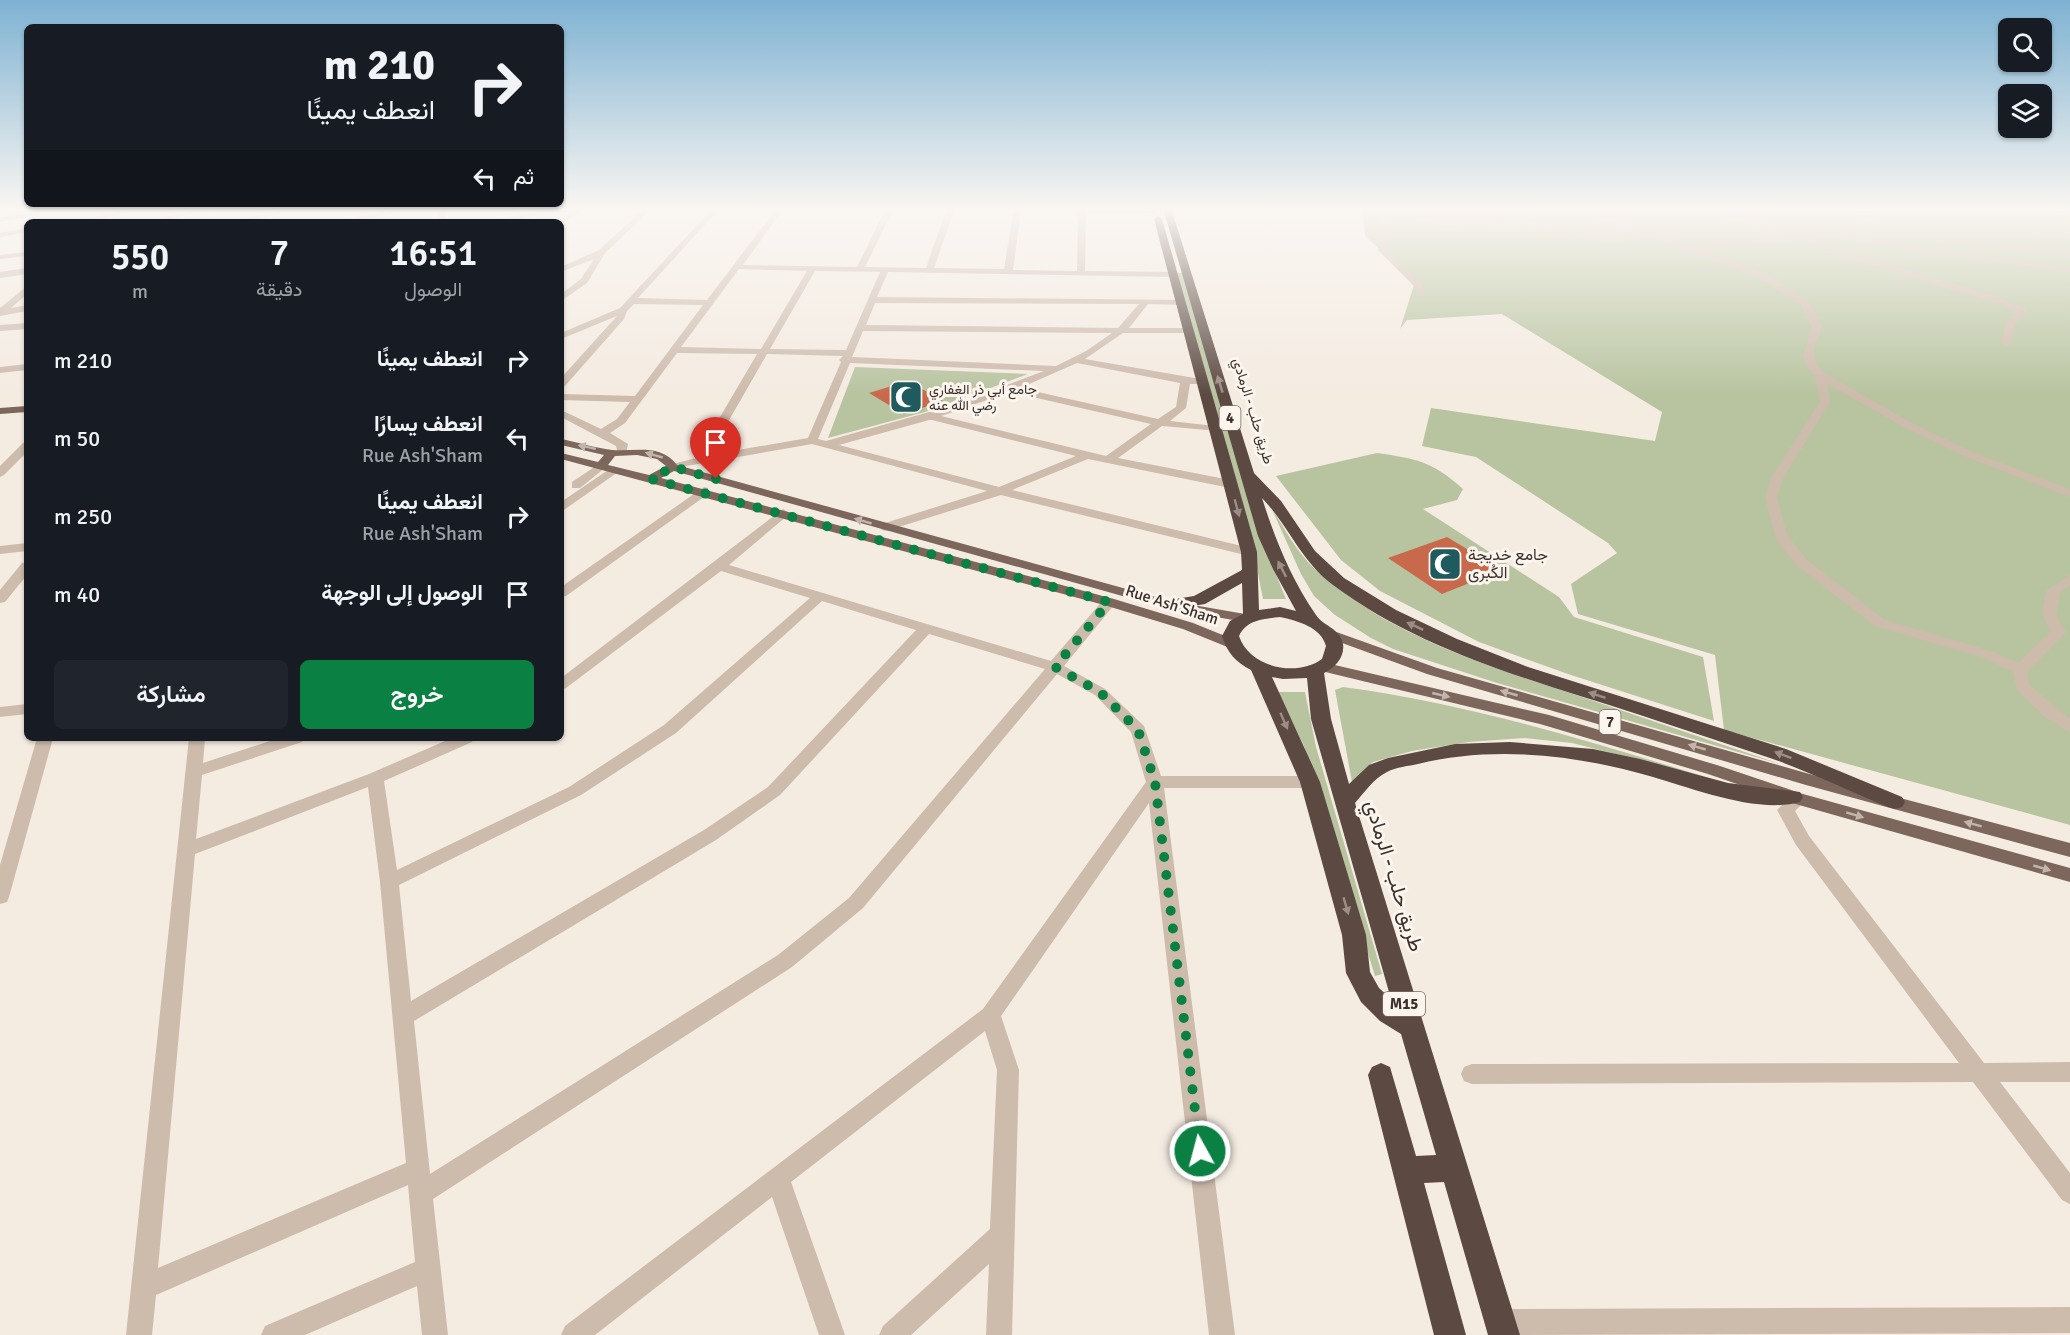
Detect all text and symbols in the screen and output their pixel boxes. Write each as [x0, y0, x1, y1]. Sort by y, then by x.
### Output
map controls [1998, 18, 2052, 138]
button: search [1998, 18, 2052, 72]
text: 210 m [324, 40, 435, 91]
icon: right [456, 48, 534, 126]
button: layers [1998, 84, 2052, 138]
text: انعطف يمينًا [306, 94, 435, 127]
icon: left [468, 162, 501, 195]
text: ثم [513, 163, 534, 190]
text: 7 [269, 231, 289, 276]
text: 16:51 [389, 231, 477, 276]
text: 550 [111, 235, 169, 280]
text: دقيقة [256, 277, 302, 302]
text: الوصول [404, 277, 462, 302]
text: m [132, 279, 148, 304]
icon: right [501, 344, 534, 377]
text: انعطف يمينًا [377, 345, 483, 372]
text: 210 m [54, 347, 112, 374]
street label: طريق حلب - الرمادي [1226, 356, 1277, 467]
one-way arrow [1215, 375, 1224, 393]
mosque icon: جامع أبي ذر الغفاري رضي الله عنه [888, 379, 924, 415]
place label: جامع أبي ذر الغفاري رضي الله عنه [929, 381, 1037, 417]
road number: 4 [1220, 406, 1240, 430]
text: انعطف يسارًا [374, 410, 483, 437]
pin [690, 417, 741, 479]
icon: left [501, 422, 534, 455]
text: 50 m [54, 425, 100, 452]
icon: arrive [699, 426, 732, 459]
one-way arrow [577, 442, 596, 451]
text: Rue Ash'Sham [362, 443, 483, 468]
one-way arrow [645, 450, 663, 459]
text: انعطف يمينًا [377, 488, 483, 515]
one-way arrow [1232, 499, 1242, 517]
icon: right [501, 500, 534, 533]
text: 250 m [54, 503, 112, 530]
one-way arrow [854, 515, 872, 525]
text: Rue Ash'Sham [362, 521, 483, 546]
place label: جامع خديجة الكُبرى [1468, 545, 1548, 583]
mosque icon: جامع خديجة الكُبرى [1427, 546, 1463, 582]
one-way arrow [1277, 560, 1287, 578]
icon: arrive [501, 578, 534, 611]
text: الوصول إلى الوجهة [321, 579, 483, 606]
text: 40 m [54, 581, 100, 608]
street label: Rue Ash'Sham [1123, 581, 1221, 629]
one-way arrow [1407, 621, 1424, 630]
button: مشاركة [54, 660, 288, 729]
button: خروج [300, 660, 534, 729]
one-way arrow [1500, 688, 1518, 697]
one-way arrow [1588, 690, 1606, 699]
one-way arrow [1431, 691, 1450, 700]
road number: 7 [1600, 710, 1620, 734]
one-way arrow [1280, 713, 1289, 730]
one-way arrow [1688, 741, 1706, 751]
one-way arrow [1773, 750, 1791, 760]
street label: طريق حلب - الرمادي [1355, 797, 1429, 956]
one-way arrow [1846, 811, 1864, 820]
one-way arrow [1964, 818, 1982, 828]
one-way arrow [2033, 863, 2052, 873]
one-way arrow [1342, 897, 1351, 915]
road number: M15 [1383, 992, 1425, 1016]
position arrow [1168, 1119, 1232, 1183]

